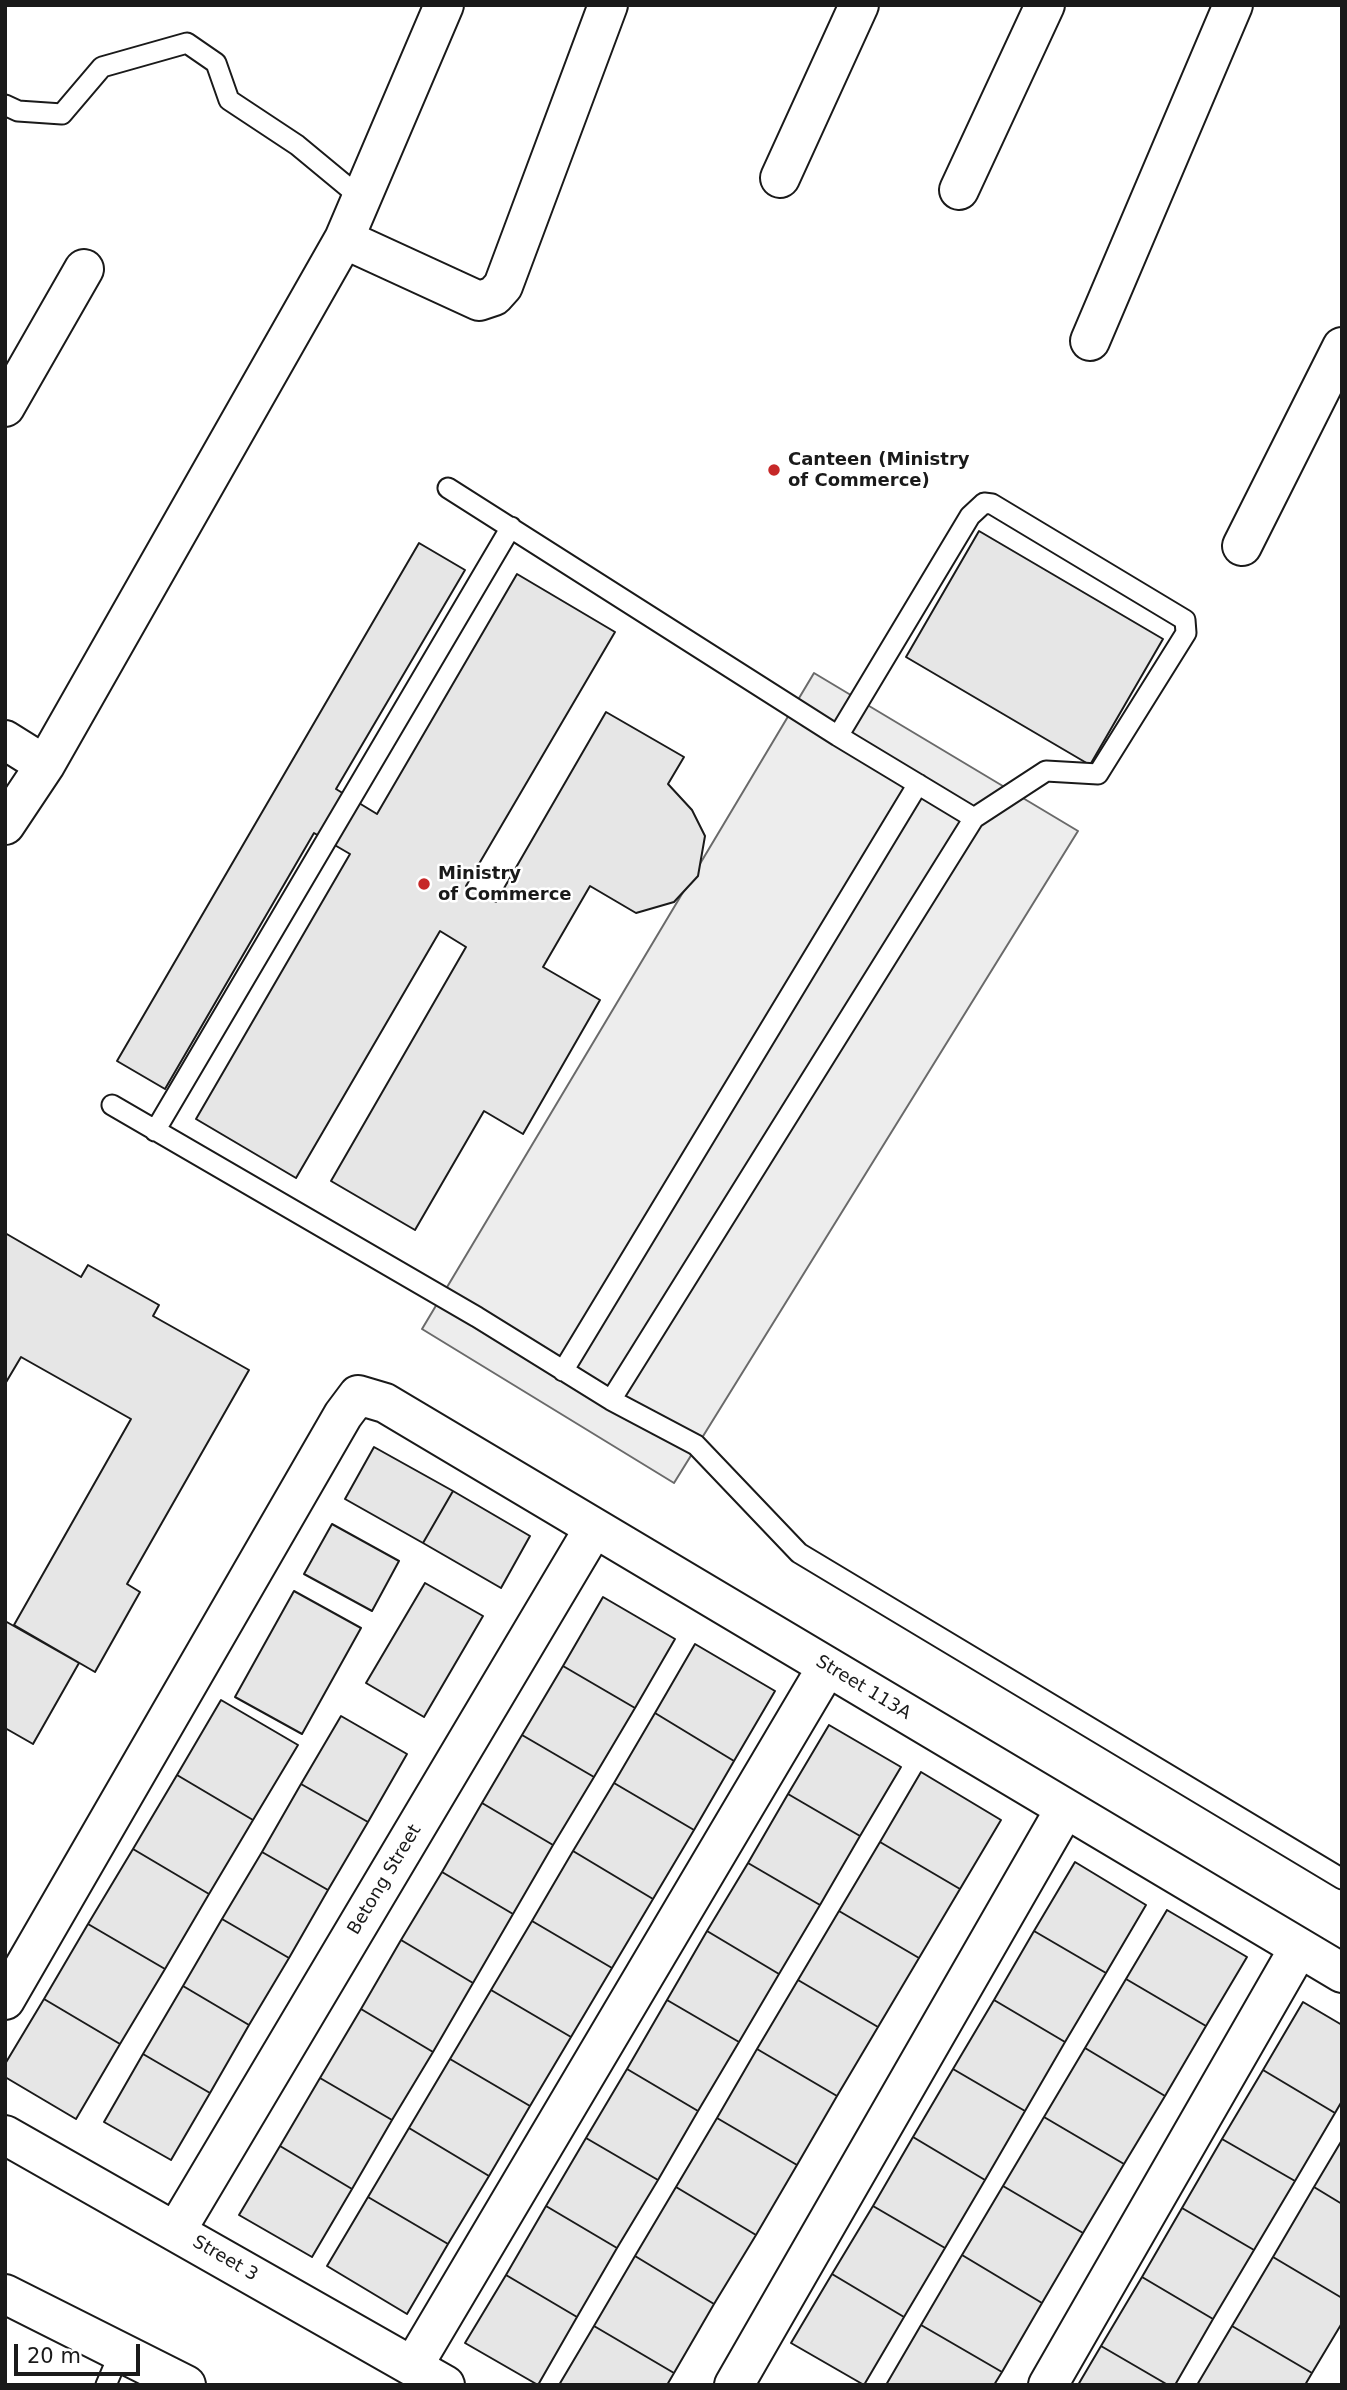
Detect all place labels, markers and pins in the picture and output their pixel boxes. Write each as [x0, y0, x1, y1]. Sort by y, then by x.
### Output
place label: Canteen (Ministry of Commerce) [788, 449, 969, 491]
marker: Canteen (Ministry of Commerce) [766, 462, 782, 478]
place label: Ministry of Commerce [438, 863, 572, 906]
marker: Ministry of Commerce [416, 876, 432, 892]

